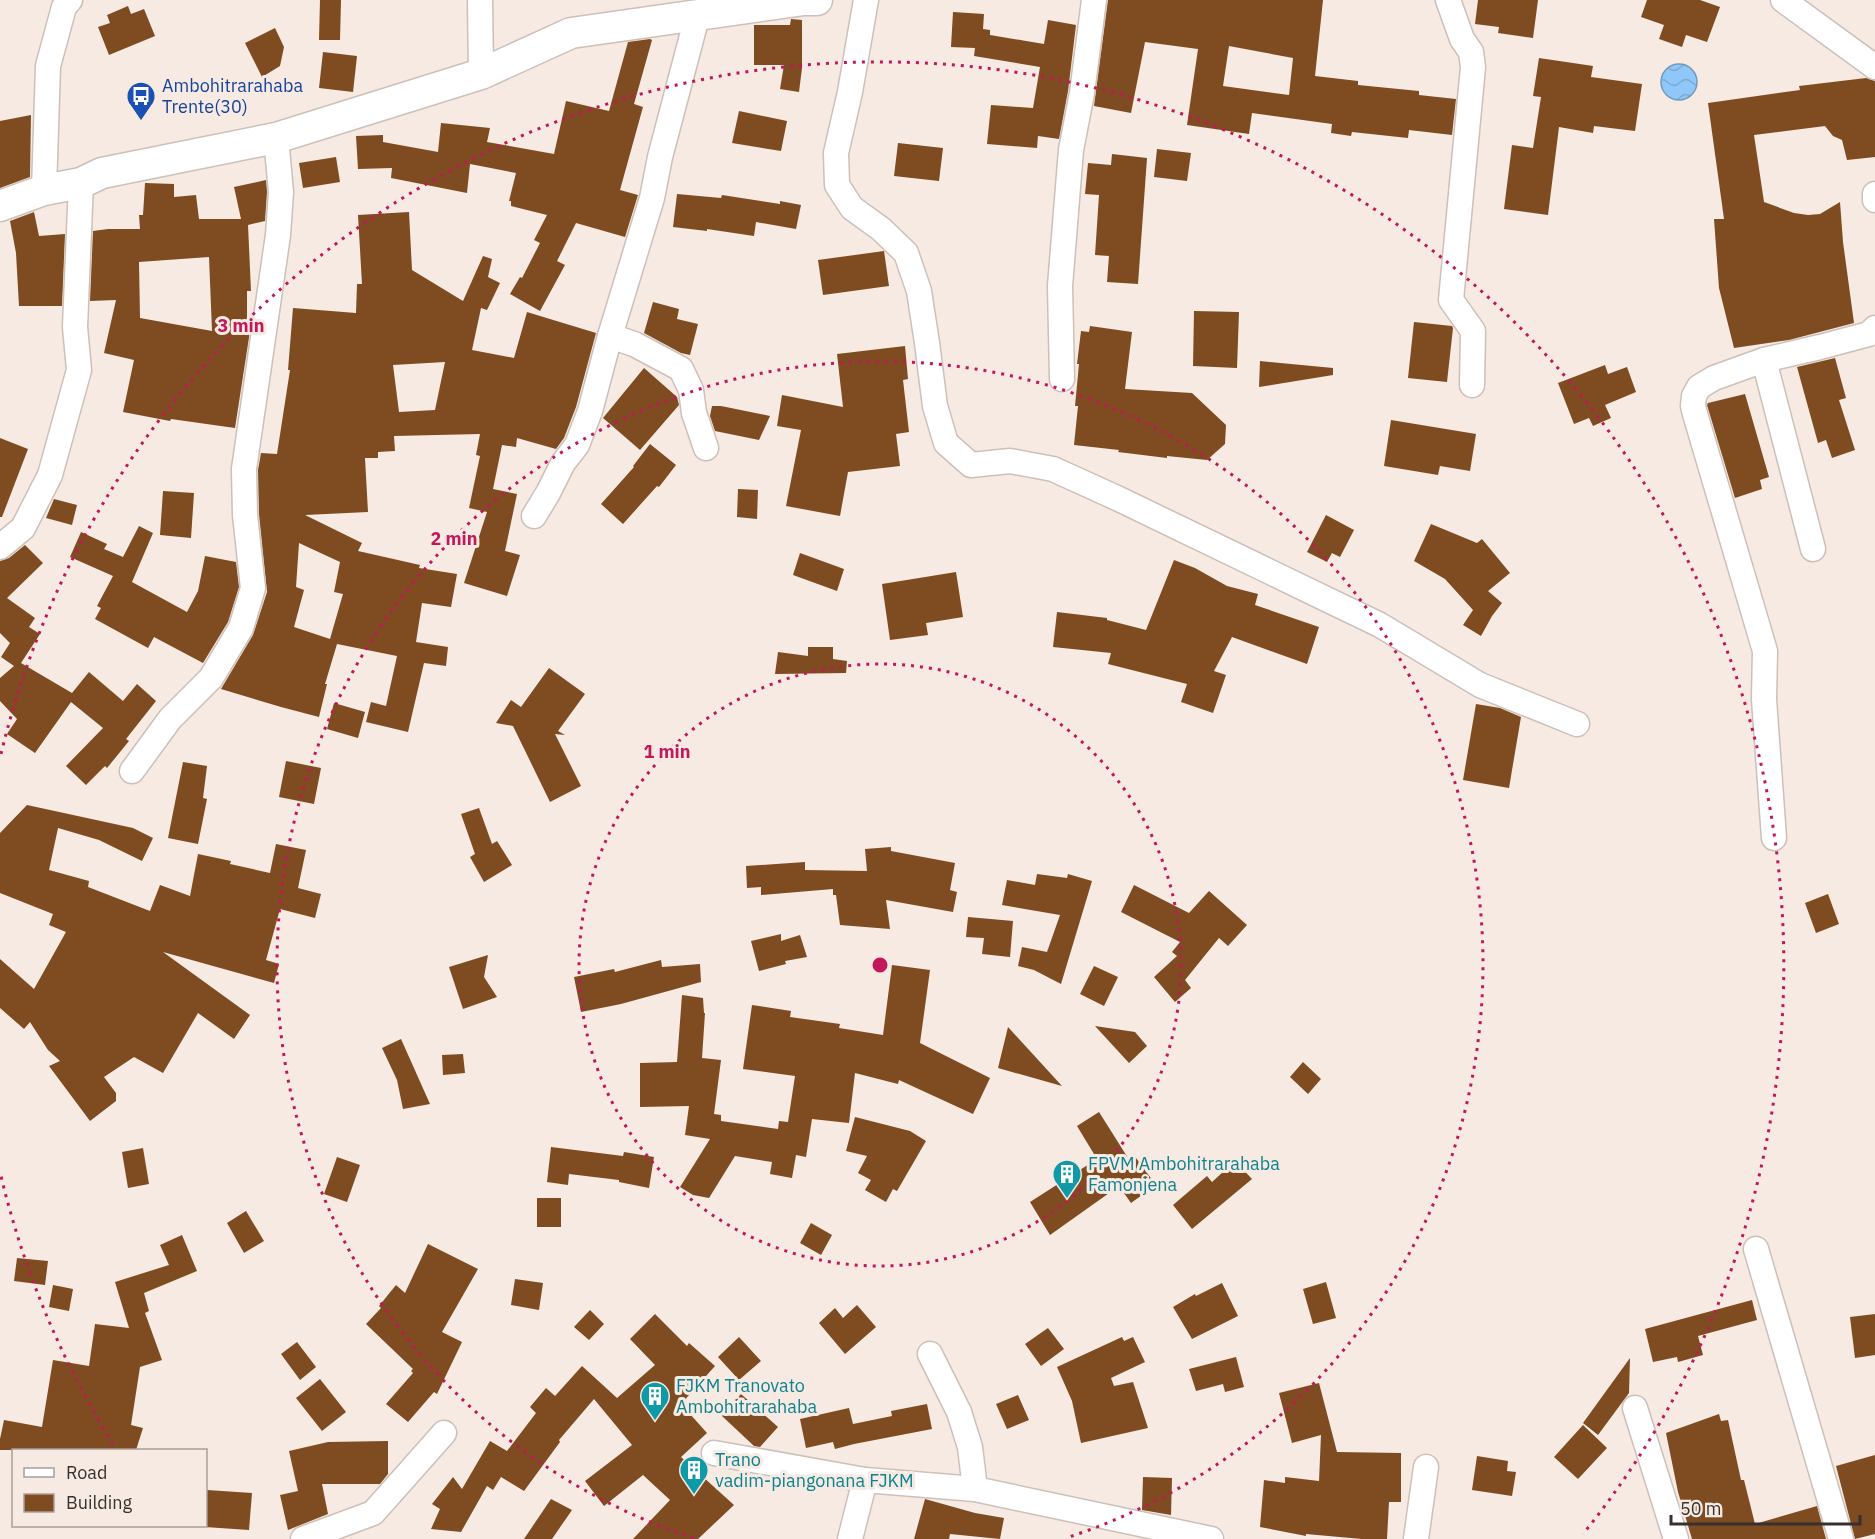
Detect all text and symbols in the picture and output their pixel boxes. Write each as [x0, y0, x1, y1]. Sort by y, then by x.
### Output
place label: Ambohitrarahaba Trente(30) [162, 74, 303, 118]
bus stop icon: Ambohitrarahaba Trente(30) [125, 80, 157, 122]
text: 3 min [217, 314, 265, 337]
text: 2 min [430, 527, 478, 550]
text: 1 min [643, 740, 691, 763]
centre of rings [870, 955, 890, 975]
place label: FPVM Ambohitrarahaba Famonjena [1088, 1152, 1280, 1196]
building icon: FPVM Ambohitrarahaba Famonjena [1051, 1158, 1083, 1200]
place label: FJKM Tranovato Ambohitrarahaba [676, 1374, 817, 1418]
building icon: FJKM Tranovato Ambohitrarahaba [639, 1380, 671, 1422]
place label: Trano vadim-piangonana FJKM [715, 1448, 914, 1492]
legend [12, 1449, 207, 1527]
building icon: Trano vadim-piangonana FJKM [678, 1454, 710, 1496]
text: Road [66, 1461, 107, 1484]
scale bar [1671, 1488, 1860, 1526]
text: Building [66, 1491, 133, 1514]
text: 50 m [1680, 1497, 1722, 1520]

